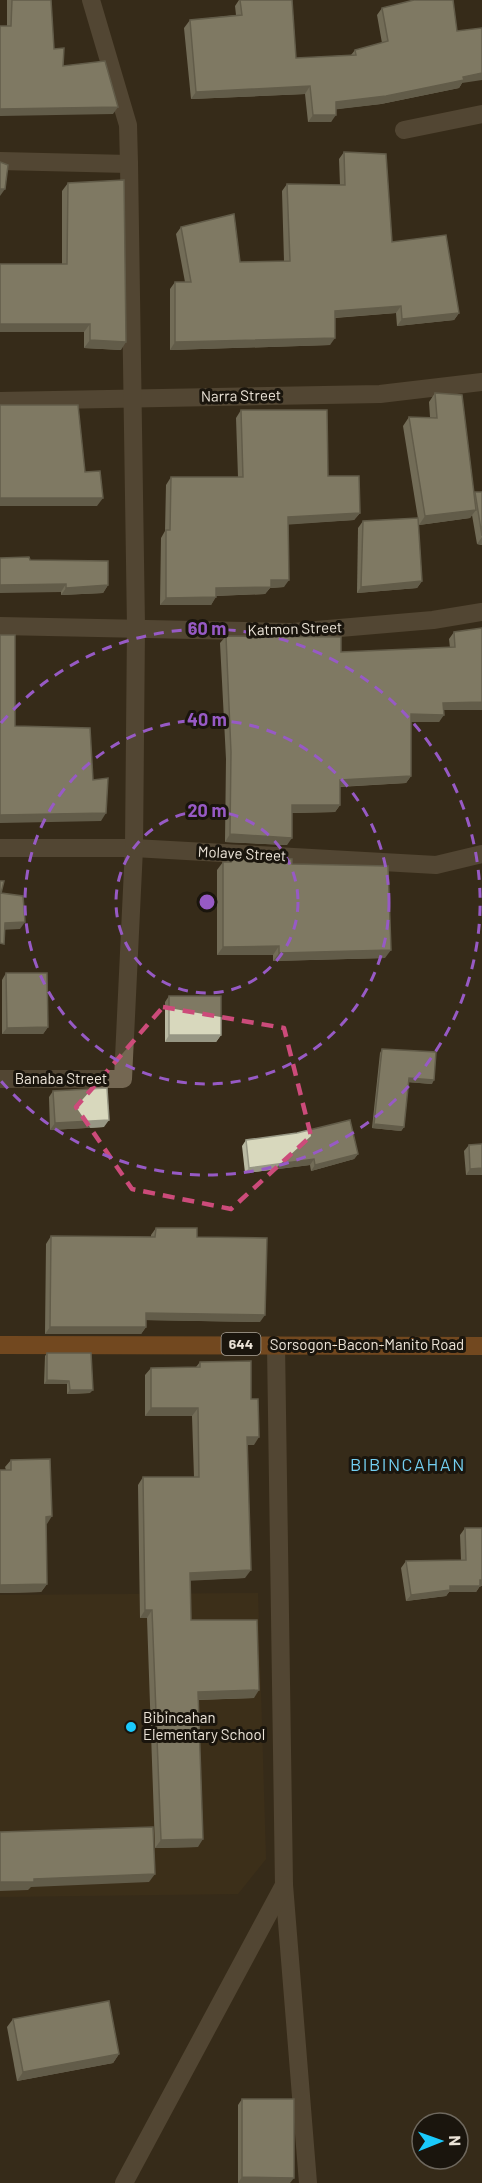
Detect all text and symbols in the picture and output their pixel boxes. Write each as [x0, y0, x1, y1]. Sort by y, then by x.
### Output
street label: Narra Street [201, 385, 281, 405]
text: 60 m [188, 617, 226, 639]
street label: Katmon Street [247, 617, 343, 639]
text: 40 m [187, 708, 227, 730]
text: 20 m [188, 799, 226, 821]
street label: Molave Street [197, 842, 287, 864]
centre of rings [197, 892, 217, 912]
street label: Banaba Street [15, 1069, 107, 1087]
road number: 644 [222, 1333, 260, 1355]
street label: Sorsogon-Bacon-Manito Road [270, 1335, 464, 1353]
district label: BIBINCAHAN [350, 1453, 466, 1475]
place label: Bibincahan Elementary School [143, 1708, 265, 1743]
marker: Bibincahan Elementary School [124, 1720, 138, 1734]
north arrow [410, 2111, 470, 2171]
text: N [446, 2135, 465, 2146]

